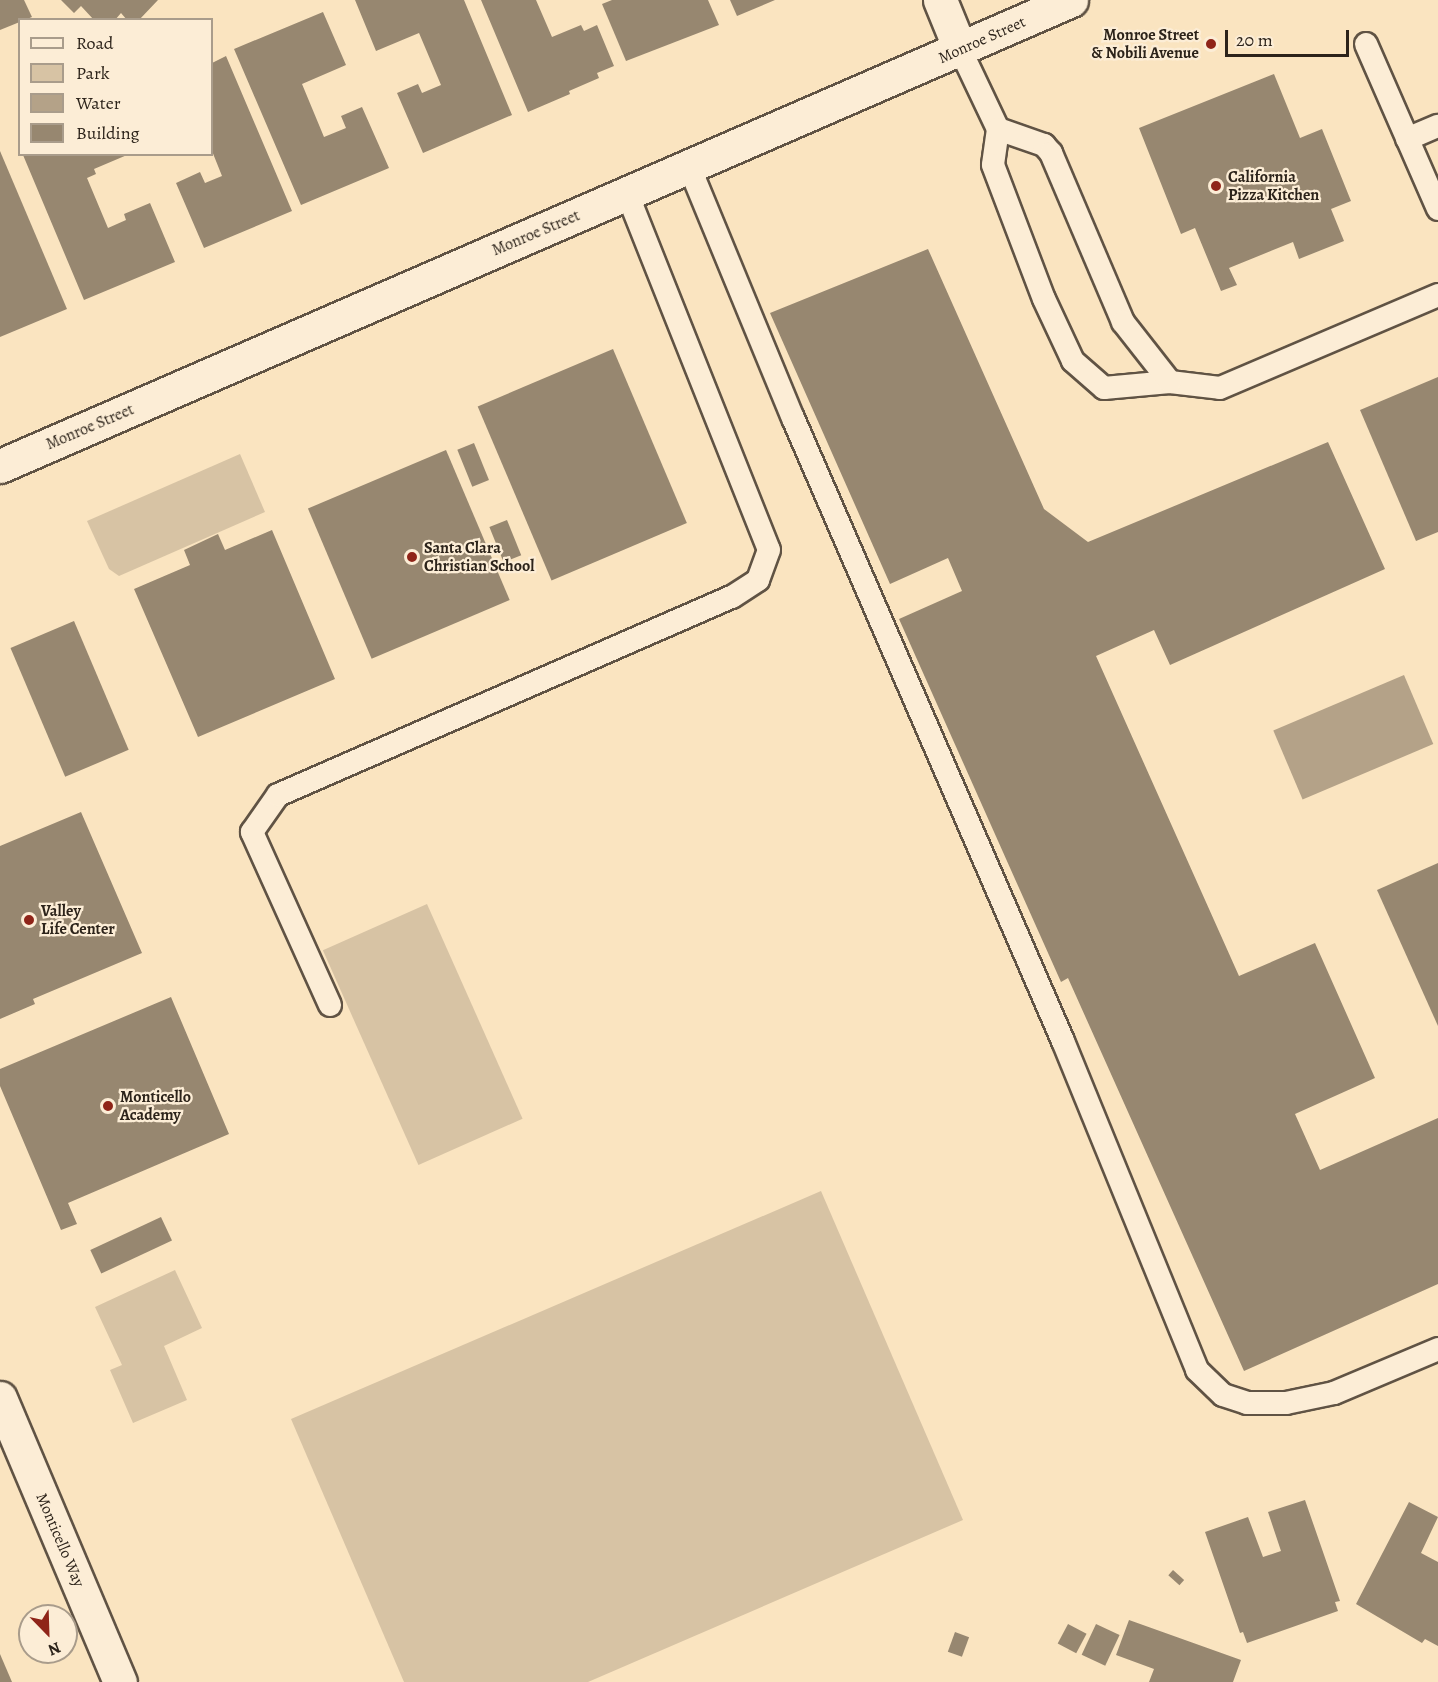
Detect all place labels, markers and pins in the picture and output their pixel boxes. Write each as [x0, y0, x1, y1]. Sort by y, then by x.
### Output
place label: Monroe Street & Nobili Avenue [1091, 25, 1199, 63]
marker: Monroe Street & Nobili Avenue [1204, 37, 1218, 51]
place label: California Pizza Kitchen [1228, 167, 1319, 205]
marker: California Pizza Kitchen [1209, 179, 1223, 193]
place label: Santa Clara Christian School [424, 538, 534, 576]
marker: Santa Clara Christian School [405, 550, 419, 564]
place label: Valley Life Center [41, 901, 115, 939]
marker: Valley Life Center [22, 913, 36, 927]
place label: Monticello Academy [120, 1087, 191, 1125]
marker: Monticello Academy [101, 1099, 115, 1113]

